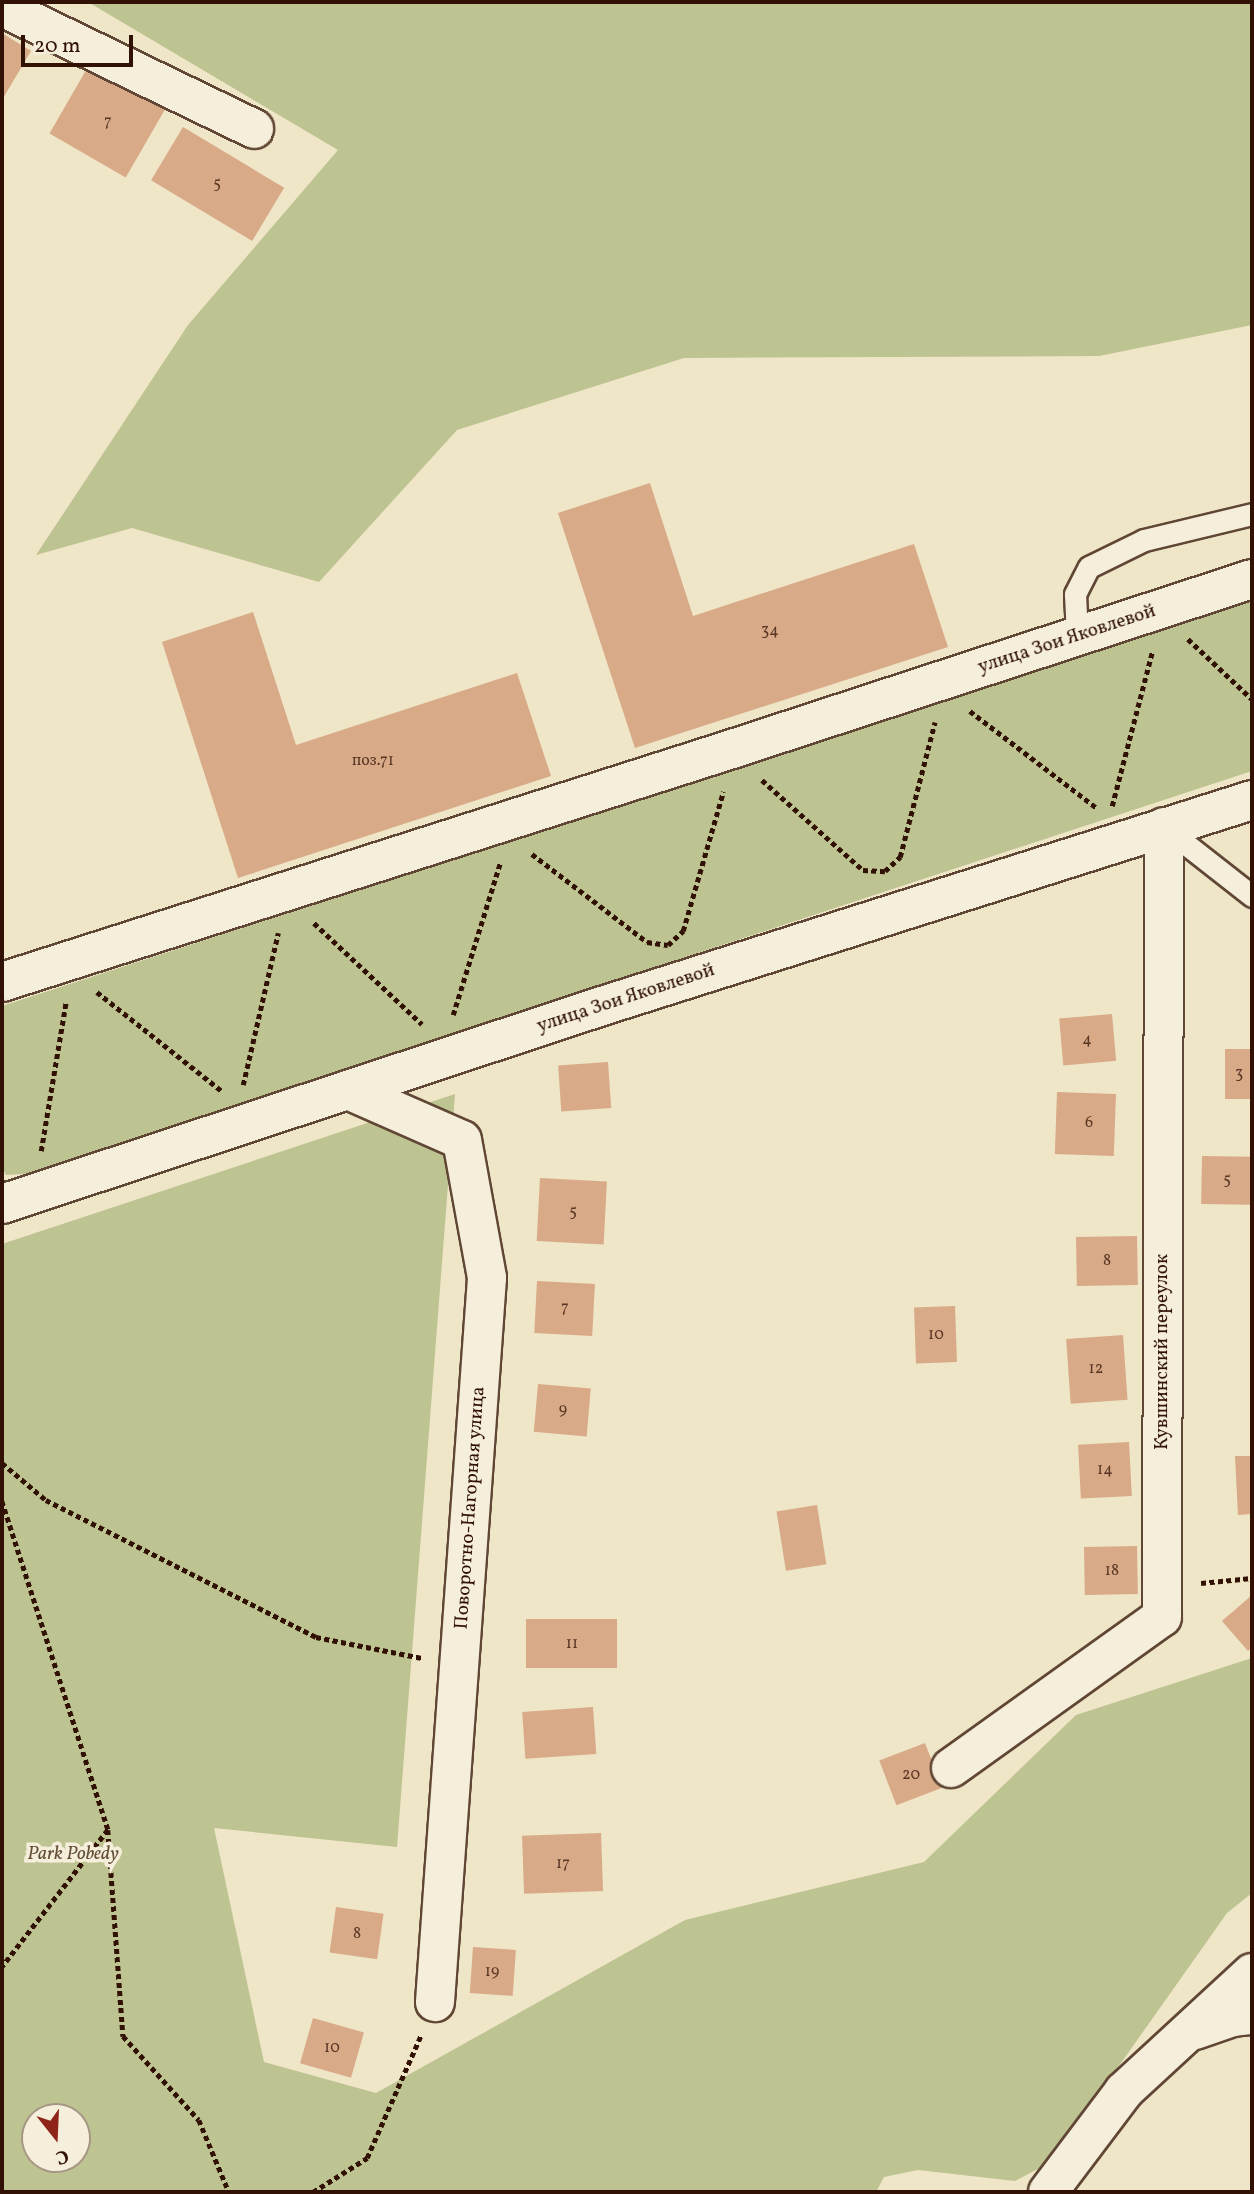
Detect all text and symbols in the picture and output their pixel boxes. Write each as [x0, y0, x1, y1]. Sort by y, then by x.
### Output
scale bar [24, 21, 136, 65]
text: 20 m [34, 32, 80, 61]
house number: 7 [104, 112, 112, 132]
house number: 5 [213, 174, 221, 194]
street label: улица Зои Яковлевой [975, 600, 1159, 680]
house number: 34 [761, 621, 779, 641]
house number: поз.71 [352, 751, 394, 771]
street label: улица Зои Яковлевой [534, 959, 718, 1039]
house number: 4 [1082, 1030, 1092, 1050]
house number: 3 [1235, 1064, 1243, 1084]
house number: 6 [1085, 1113, 1093, 1133]
house number: 5 [1223, 1170, 1231, 1190]
house number: 5 [569, 1202, 577, 1222]
house number: 8 [1103, 1251, 1111, 1271]
street label: Кувшинский переулок [1152, 1254, 1174, 1450]
house number: 7 [561, 1298, 569, 1318]
house number: 10 [928, 1325, 944, 1345]
house number: 12 [1089, 1359, 1103, 1379]
street label: Поворотно-Нагорная улица [451, 1386, 491, 1630]
house number: 9 [559, 1400, 567, 1420]
house number: 14 [1097, 1460, 1113, 1480]
house number: 18 [1105, 1561, 1119, 1581]
house number: 11 [566, 1634, 578, 1654]
house number: 20 [902, 1765, 920, 1785]
park label: Park Pobedy [27, 1844, 119, 1866]
house number: 17 [556, 1854, 570, 1874]
house number: 8 [353, 1924, 361, 1944]
house number: 19 [485, 1962, 499, 1982]
house number: 10 [324, 2038, 340, 2058]
north arrow [21, 2103, 91, 2173]
text: С [52, 2142, 72, 2170]

